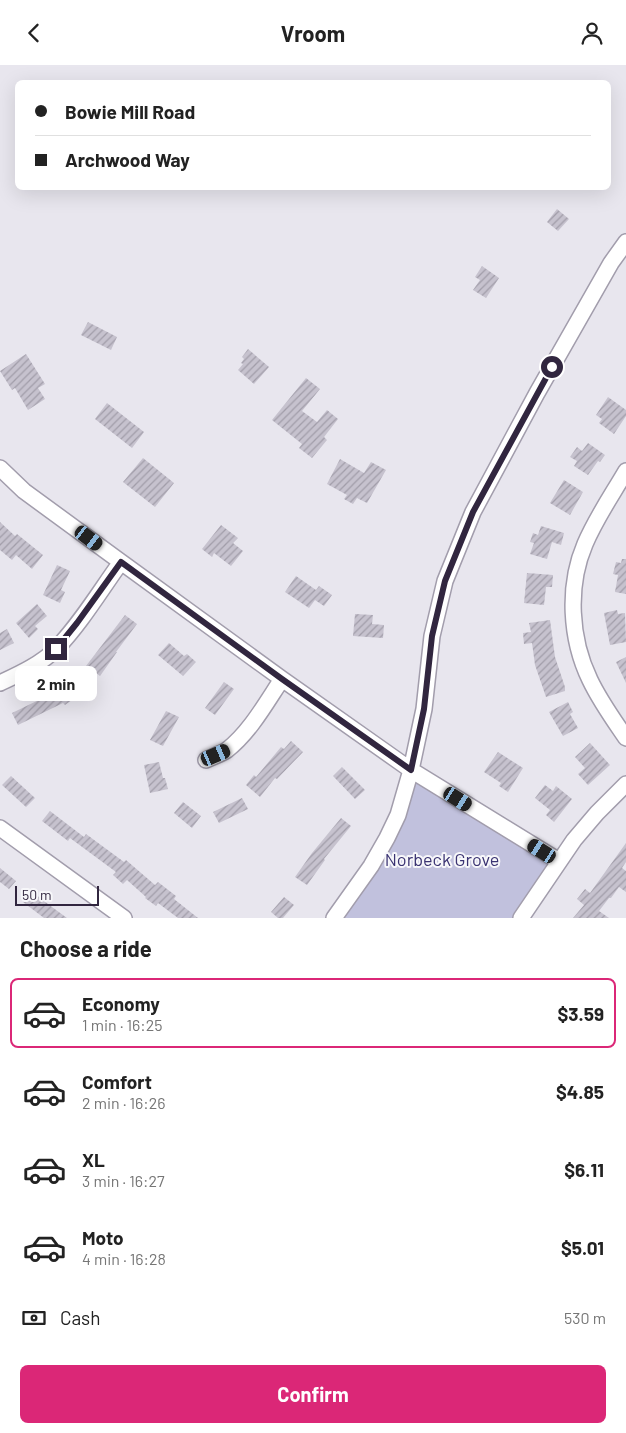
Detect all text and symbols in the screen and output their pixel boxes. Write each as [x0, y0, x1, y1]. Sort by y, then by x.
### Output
icon: back [20, 19, 48, 47]
icon: person [578, 19, 606, 47]
text: Vroom [281, 20, 345, 46]
text: Bowie Mill Road [65, 100, 195, 123]
text: Archwood Way [65, 148, 190, 171]
route start [541, 356, 563, 378]
car [72, 523, 105, 553]
route end [45, 638, 67, 660]
callout: 2 min [15, 667, 97, 701]
text: 2 min [37, 674, 75, 693]
car [199, 742, 232, 768]
car [441, 785, 474, 813]
car [525, 837, 558, 865]
park label: Norbeck Grove [385, 848, 499, 870]
scale bar [15, 883, 99, 906]
text: 50 m [22, 886, 51, 903]
text: Choose a ride [20, 935, 152, 961]
icon: car [22, 991, 67, 1036]
text: Economy [82, 992, 160, 1015]
text: $3.59 [557, 1002, 604, 1025]
text: 1 min · 16:25 [82, 1015, 163, 1034]
icon: car [22, 1069, 67, 1114]
text: Comfort [82, 1070, 152, 1093]
text: $4.85 [556, 1080, 604, 1103]
text: 2 min · 16:26 [82, 1093, 166, 1112]
icon: car [22, 1147, 67, 1192]
text: XL [82, 1148, 105, 1171]
text: $6.11 [564, 1158, 604, 1181]
text: 3 min · 16:27 [82, 1171, 165, 1190]
icon: car [22, 1225, 67, 1270]
text: Moto [82, 1226, 124, 1249]
text: $5.01 [561, 1236, 604, 1259]
text: 4 min · 16:28 [82, 1249, 166, 1268]
icon: cash [20, 1304, 48, 1332]
text: Cash [60, 1306, 101, 1329]
text: 530 m [564, 1308, 606, 1327]
button: Confirm [20, 1365, 606, 1423]

